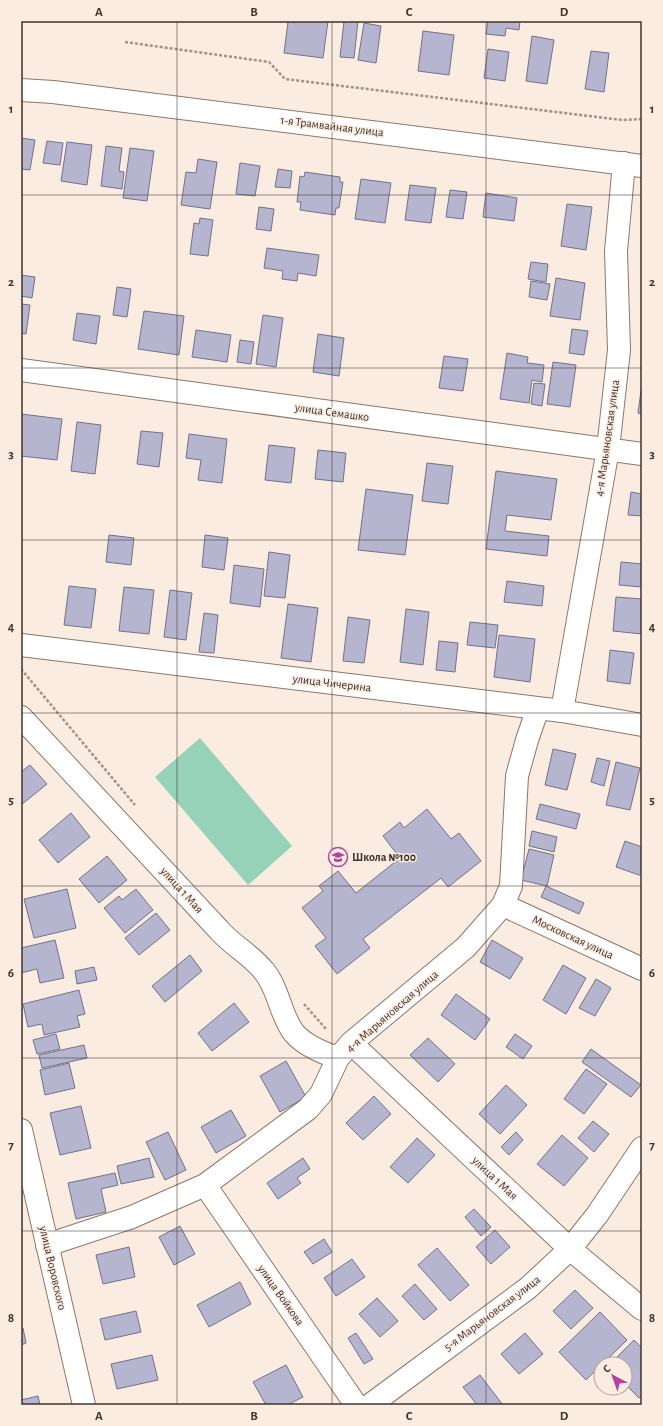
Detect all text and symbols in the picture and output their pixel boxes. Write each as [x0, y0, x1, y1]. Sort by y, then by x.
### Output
text: A [95, 6, 103, 19]
text: B [250, 6, 258, 19]
text: C [406, 6, 413, 19]
text: D [560, 6, 569, 19]
text: 1 [9, 103, 13, 116]
text: 1 [650, 103, 654, 116]
street label: 1-я Трамвайная улица [280, 114, 385, 139]
text: 2 [8, 276, 14, 289]
text: 2 [649, 276, 655, 289]
street label: 4-я Марьяновская улица [593, 378, 622, 497]
street label: улица Семашко [293, 401, 370, 424]
text: 3 [8, 448, 14, 461]
text: 3 [649, 448, 655, 461]
text: 4 [8, 621, 15, 634]
text: 4 [649, 621, 656, 634]
street label: улица Чичерина [291, 672, 372, 695]
text: 5 [8, 794, 14, 807]
text: 5 [649, 794, 655, 807]
school or university icon: Школа №100 [327, 846, 349, 868]
place label: Школа №100 [352, 851, 416, 863]
street label: улица 1 Мая [157, 864, 206, 916]
street label: Московская улица [530, 913, 616, 962]
text: 6 [8, 967, 14, 980]
text: 6 [649, 967, 655, 980]
street label: 4-я Марьяновская улица [344, 968, 441, 1055]
text: 7 [8, 1139, 14, 1152]
text: 7 [649, 1139, 655, 1152]
street label: улица 1 Мая [469, 1153, 520, 1203]
street label: улица Воровского [36, 1224, 69, 1312]
street label: улица Войкова [254, 1262, 307, 1329]
street label: 5-я Марьяновская улица [442, 1273, 543, 1354]
text: 8 [8, 1312, 14, 1325]
text: 8 [649, 1312, 655, 1325]
north arrow [593, 1356, 633, 1396]
text: С [601, 1363, 613, 1375]
text: A [95, 1410, 103, 1423]
text: B [250, 1410, 258, 1423]
text: C [406, 1410, 413, 1423]
text: D [560, 1410, 569, 1423]

